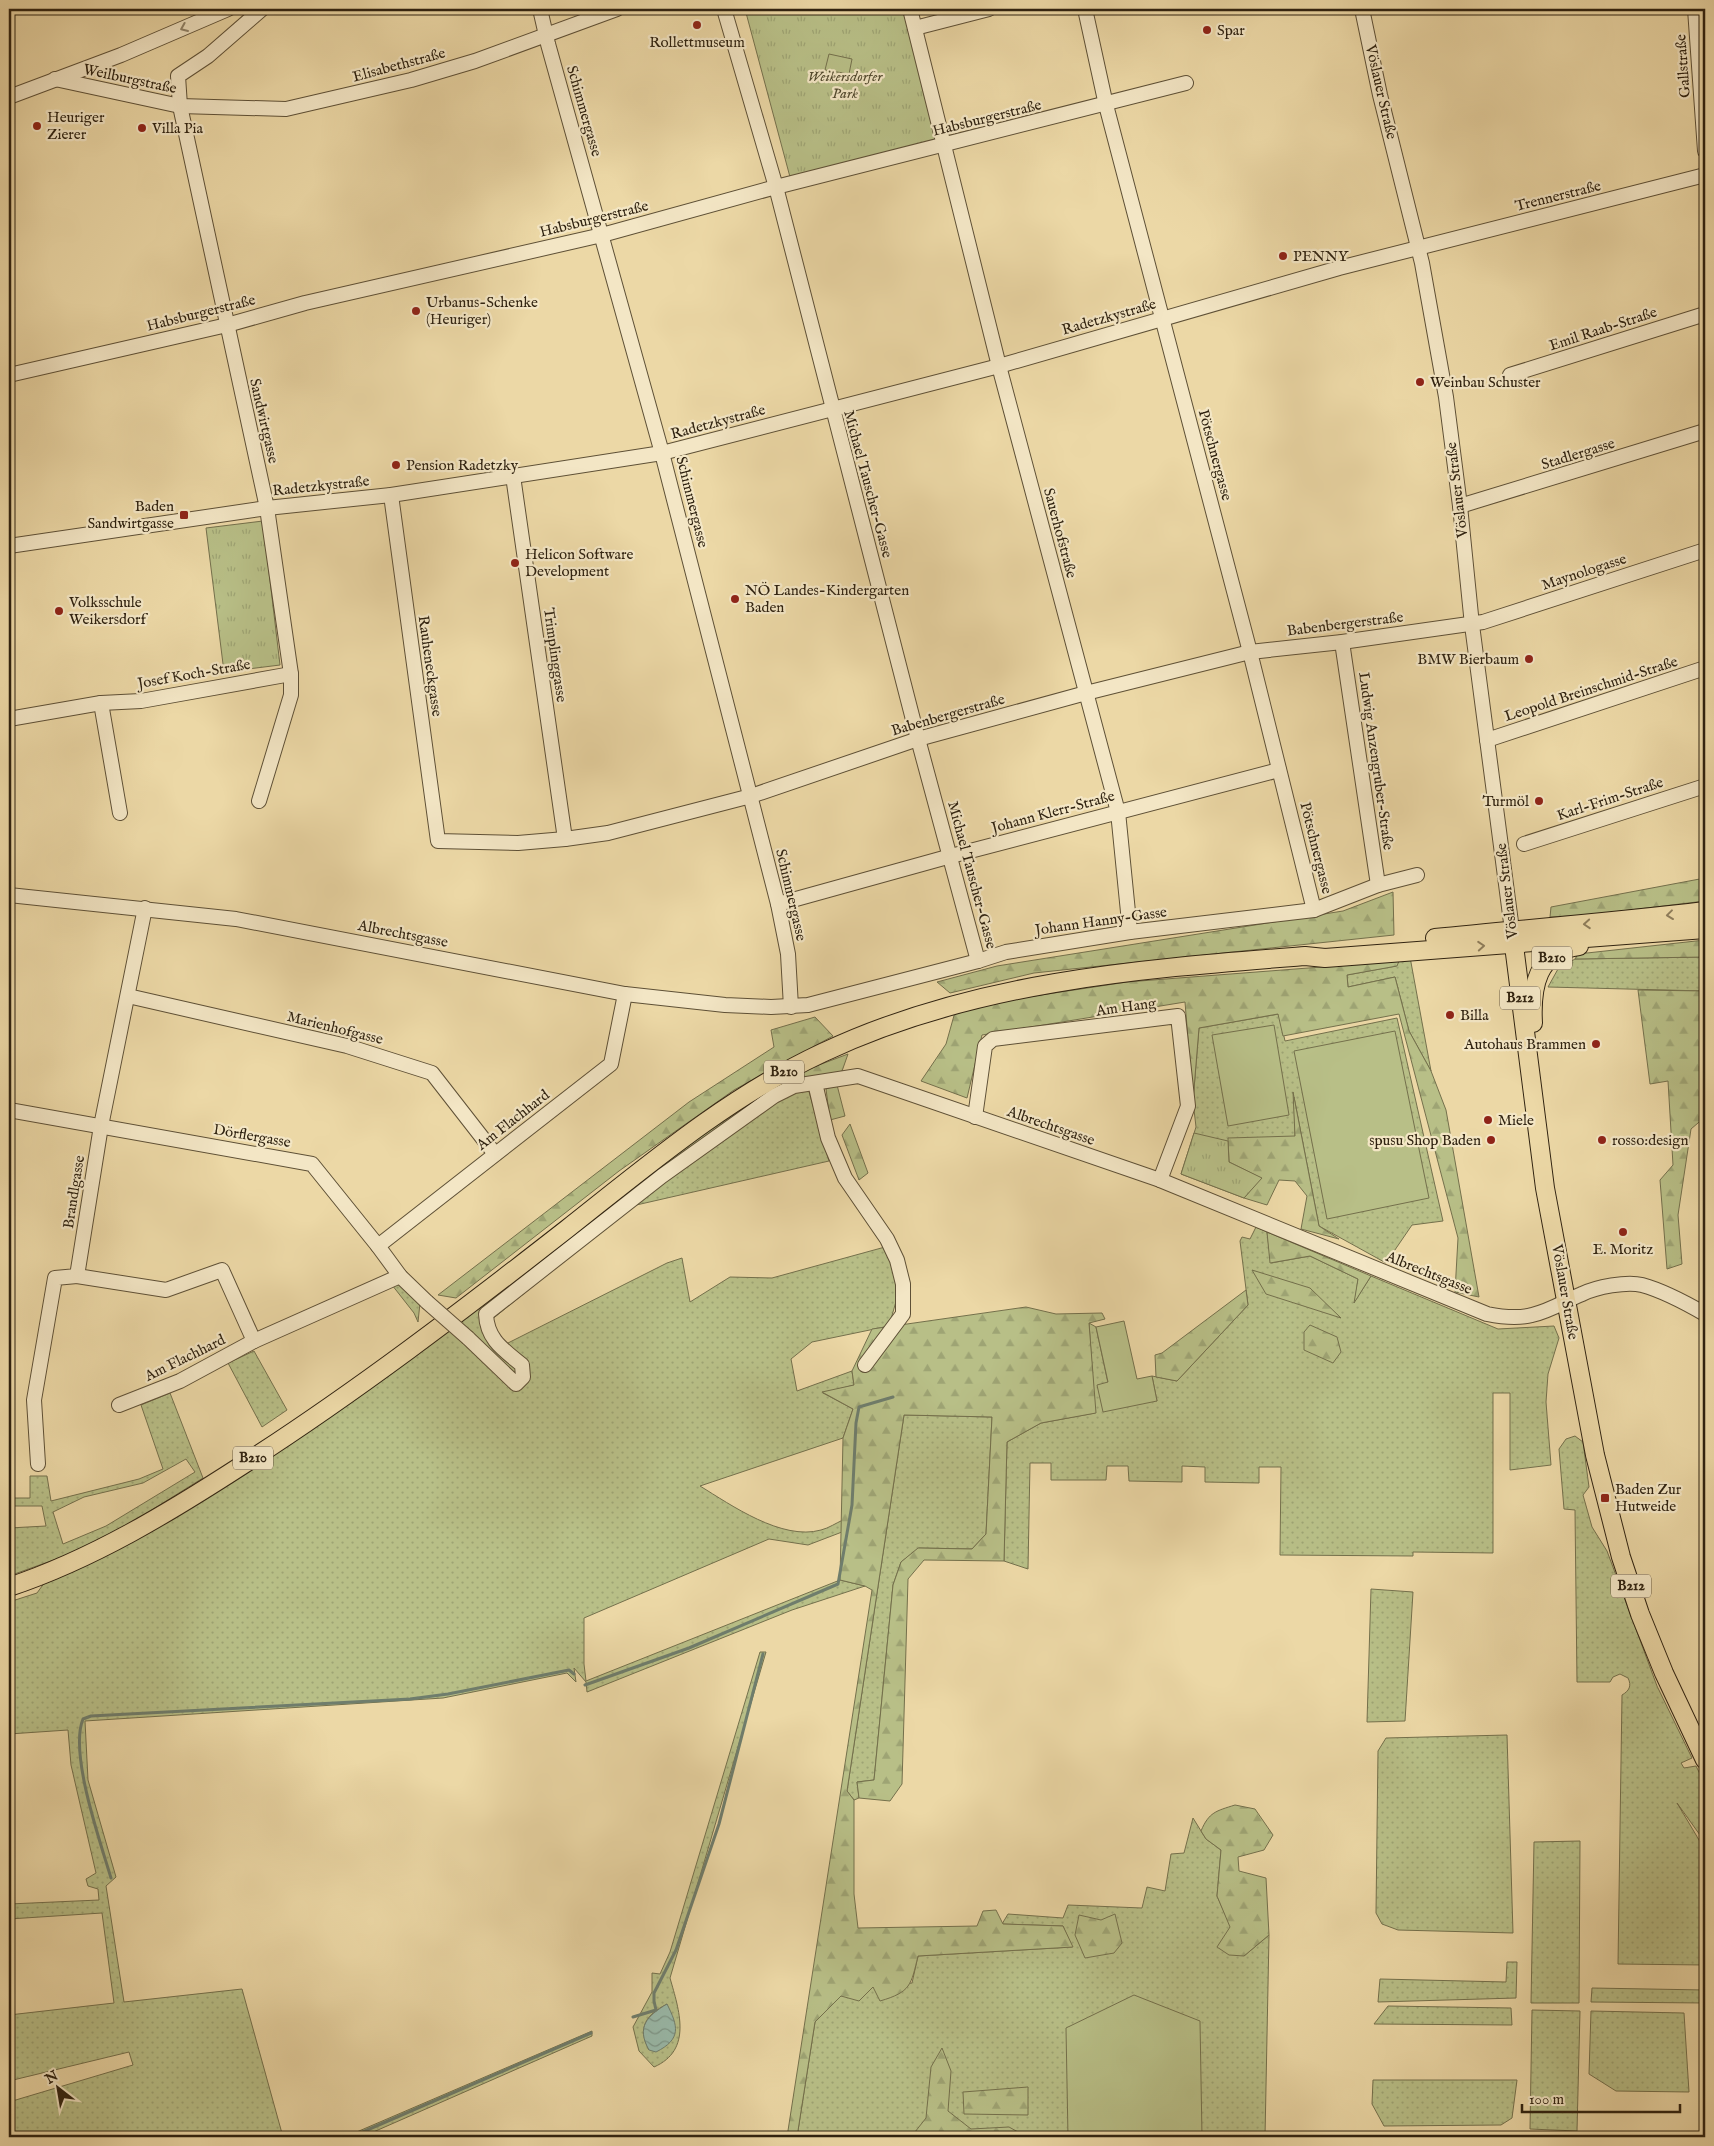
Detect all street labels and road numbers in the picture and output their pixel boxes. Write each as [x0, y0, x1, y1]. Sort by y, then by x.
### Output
street label: Gallstraße [1671, 33, 1695, 98]
street label: Vöslauer Straße [1361, 42, 1401, 141]
street label: Elisabethstraße [350, 43, 448, 87]
street label: Weilburgstraße [82, 60, 179, 98]
street label: Schimmergasse [562, 63, 606, 159]
street label: Habsburgerstraße [931, 95, 1043, 141]
street label: Trennerstraße [1513, 176, 1603, 216]
street label: Habsburgerstraße [538, 196, 650, 242]
street label: Habsburgerstraße [145, 290, 257, 336]
street label: Radetzkystraße [1060, 294, 1158, 340]
street label: Emil Raab-Straße [1547, 303, 1659, 355]
street label: Sandwirtgasse [245, 377, 283, 465]
street label: Radetzkystraße [669, 400, 768, 444]
street label: Pötschnergasse [1194, 407, 1236, 503]
street label: Michael Tauscher-Gasse [839, 408, 897, 560]
street label: Stadlergasse [1539, 434, 1617, 474]
street label: Vöslauer Straße [1442, 441, 1472, 540]
street label: Schimmergasse [671, 454, 713, 550]
street label: Radetzkystraße [272, 471, 370, 501]
street label: Sauerhofstraße [1039, 486, 1081, 580]
street label: Maynologasse [1539, 549, 1629, 595]
street label: Trimplinggasse [539, 607, 571, 704]
street label: Babenbergerstraße [1286, 607, 1404, 641]
street label: Rauheneckgasse [414, 614, 447, 718]
street label: Leopold Breinschmid-Straße [1502, 652, 1680, 726]
street label: Josef Koch-Straße [134, 655, 252, 694]
street label: Ludwig Anzengruber-Straße [1354, 671, 1398, 851]
street label: Babenbergerstraße [889, 690, 1007, 740]
street label: Karl-Frim-Straße [1554, 773, 1666, 825]
street label: Johann Klerr-Straße [987, 786, 1117, 838]
street label: Michael Tauscher-Gasse [943, 799, 1001, 951]
street label: Pötschnergasse [1295, 800, 1337, 896]
street label: Vöslauer Straße [1492, 842, 1522, 941]
street label: Schimmergasse [771, 847, 811, 943]
street label: Johann Hanny-Gasse [1032, 902, 1168, 940]
street label: Albrechtsgasse [355, 916, 450, 952]
road number: B210 [1532, 946, 1572, 970]
road number: B212 [1500, 986, 1540, 1010]
street label: Am Hang [1094, 993, 1158, 1021]
street label: Marienhofgasse [285, 1007, 385, 1049]
road number: B210 [764, 1060, 804, 1084]
street label: Am Flachhard [472, 1085, 554, 1155]
street label: Albrechtsgasse [1004, 1102, 1097, 1150]
street label: Dörflergasse [212, 1120, 292, 1152]
street label: Brandlgasse [59, 1154, 89, 1230]
street label: Vöslauer Straße [1547, 1242, 1583, 1341]
street label: Albrechtsgasse [1382, 1247, 1475, 1299]
street label: Am Flachhard [141, 1330, 229, 1386]
road number: B210 [233, 1446, 273, 1470]
road number: B212 [1611, 1574, 1651, 1598]

